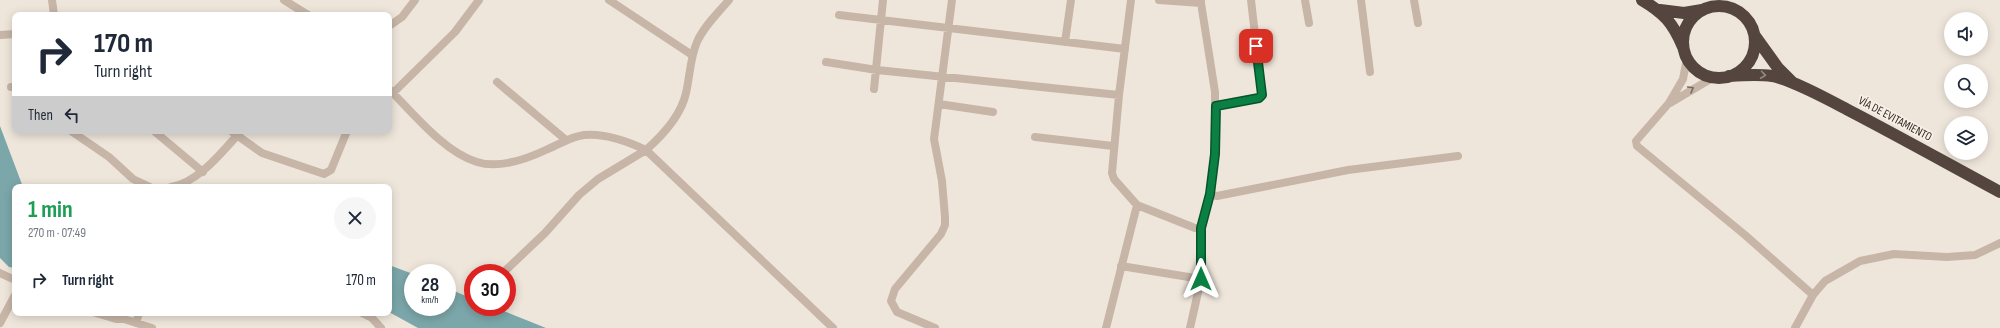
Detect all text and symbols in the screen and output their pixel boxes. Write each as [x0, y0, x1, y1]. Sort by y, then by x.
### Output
map controls [1944, 12, 1988, 160]
button: sound [1944, 12, 1988, 56]
text: 170 m [94, 27, 153, 60]
icon: right [28, 28, 80, 80]
pin [1239, 29, 1273, 63]
icon: arrive [1245, 35, 1267, 57]
text: Turn right [94, 61, 152, 82]
button: search [1944, 64, 1988, 108]
one-way arrow [1760, 70, 1766, 79]
one-way arrow [1687, 87, 1694, 94]
street label: VÍA DE EVITAMIENTO [1856, 93, 1934, 145]
icon: left [61, 104, 83, 126]
text: Then [28, 106, 53, 125]
button: layers [1944, 116, 1988, 160]
text: 1 min [28, 195, 73, 224]
button: close [334, 197, 376, 239]
text: 270 m · 07:49 [28, 225, 86, 241]
position arrow [1180, 258, 1222, 300]
speed limit sign: 30 [464, 264, 516, 316]
icon: right [28, 269, 50, 291]
text: Turn right [62, 271, 114, 290]
text: 170 m [346, 271, 376, 290]
text: 28 [421, 273, 439, 297]
text: km/h [421, 294, 439, 306]

